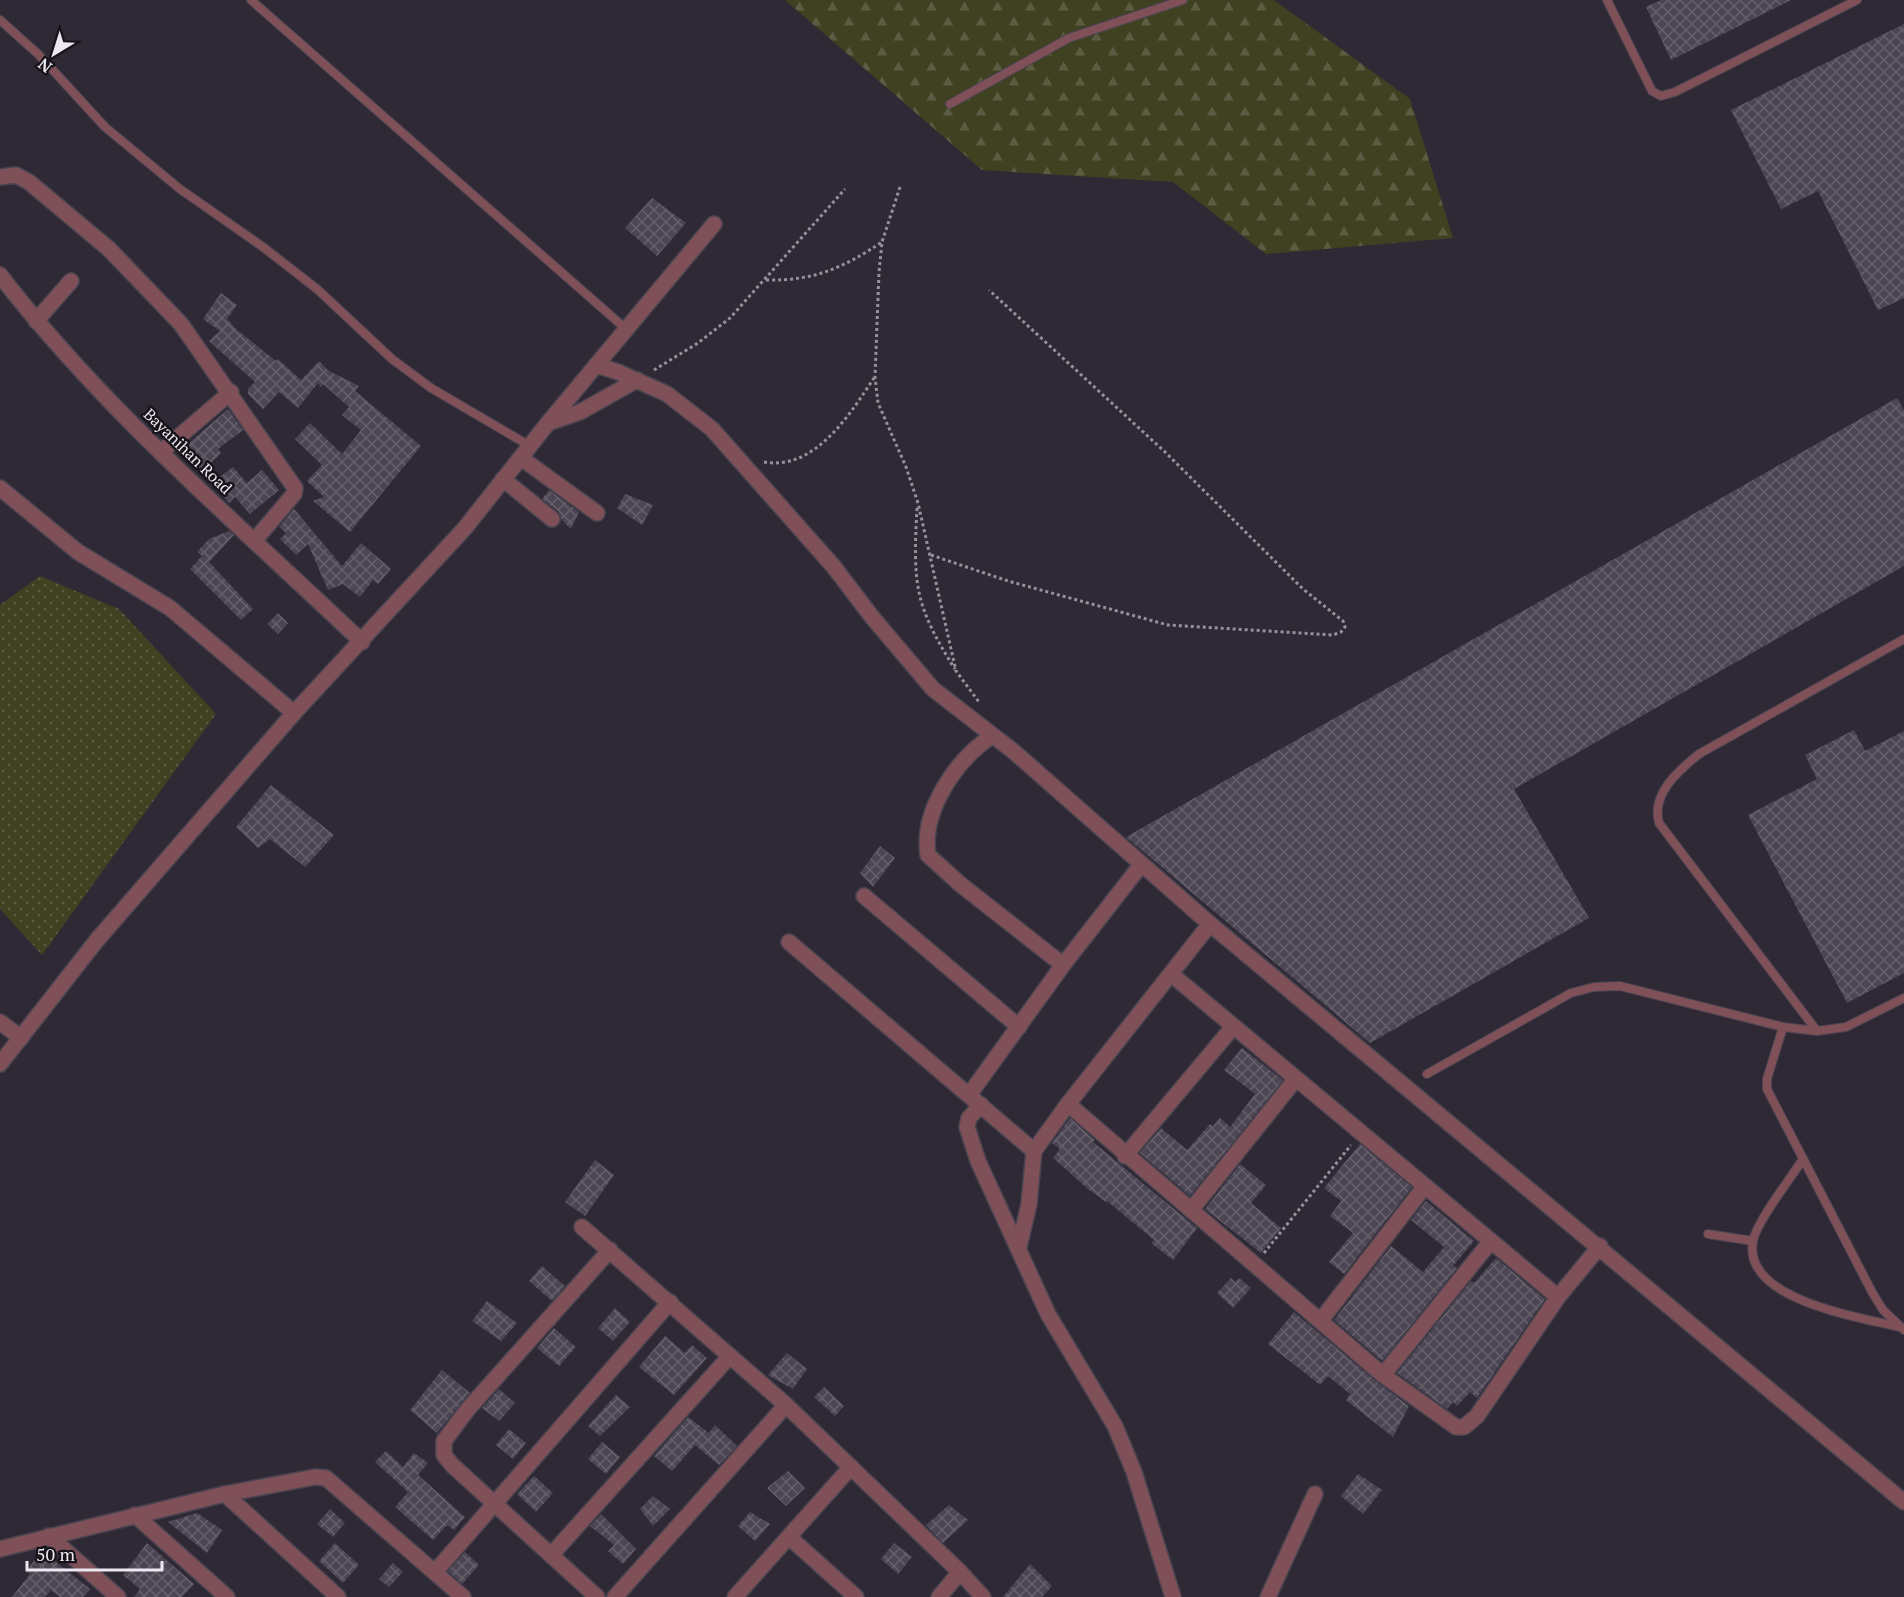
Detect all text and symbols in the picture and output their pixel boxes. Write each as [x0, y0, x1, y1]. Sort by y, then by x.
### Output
north arrow [24, 24, 84, 84]
text: N [33, 53, 56, 78]
street label: Bayanihan Road [139, 403, 237, 499]
scale bar [27, 1534, 162, 1572]
text: 50 m [36, 1542, 76, 1566]

